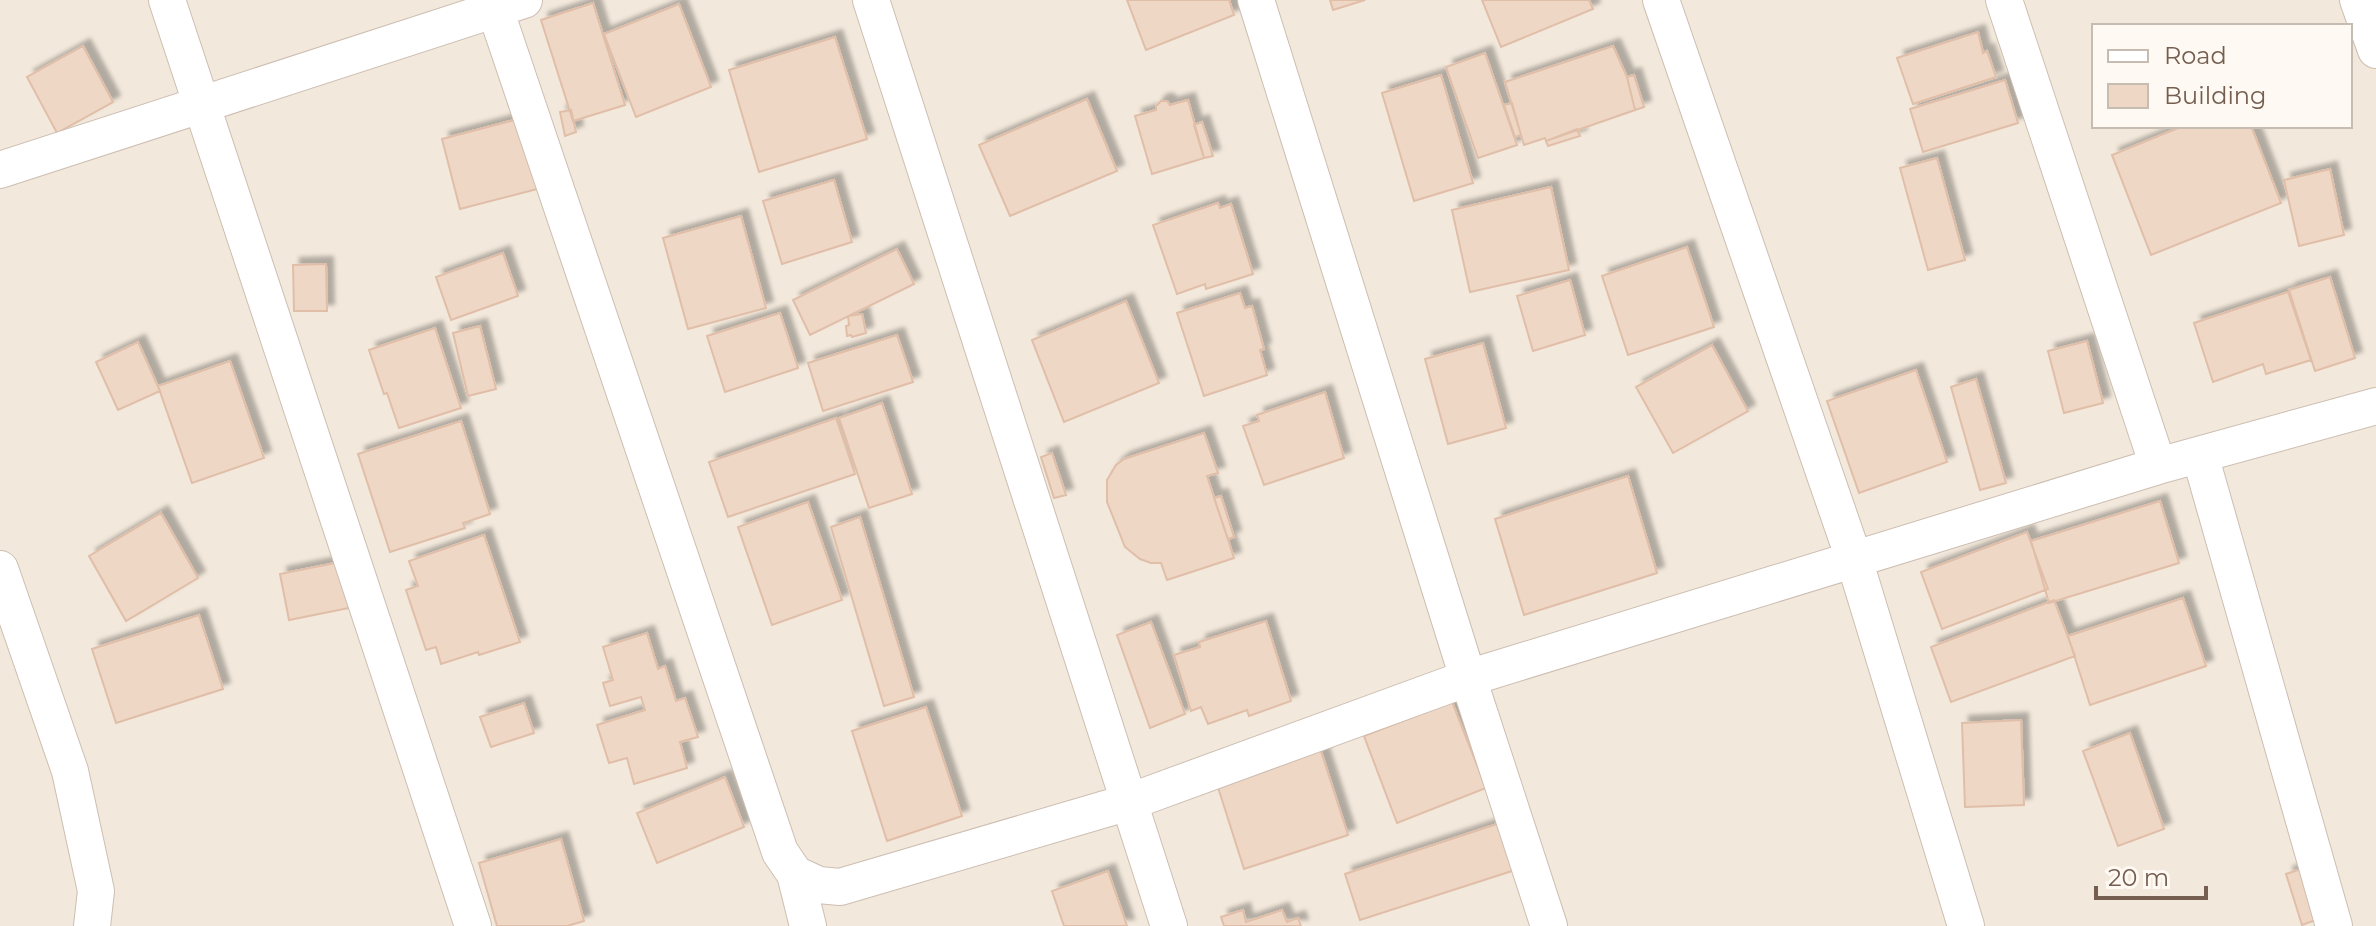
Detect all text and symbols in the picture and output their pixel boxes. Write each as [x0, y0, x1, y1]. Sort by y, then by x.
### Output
legend [2092, 24, 2352, 128]
text: Road [2164, 41, 2227, 70]
text: Building [2164, 81, 2267, 110]
scale bar [2096, 850, 2206, 900]
text: 20 m [2108, 863, 2169, 892]

